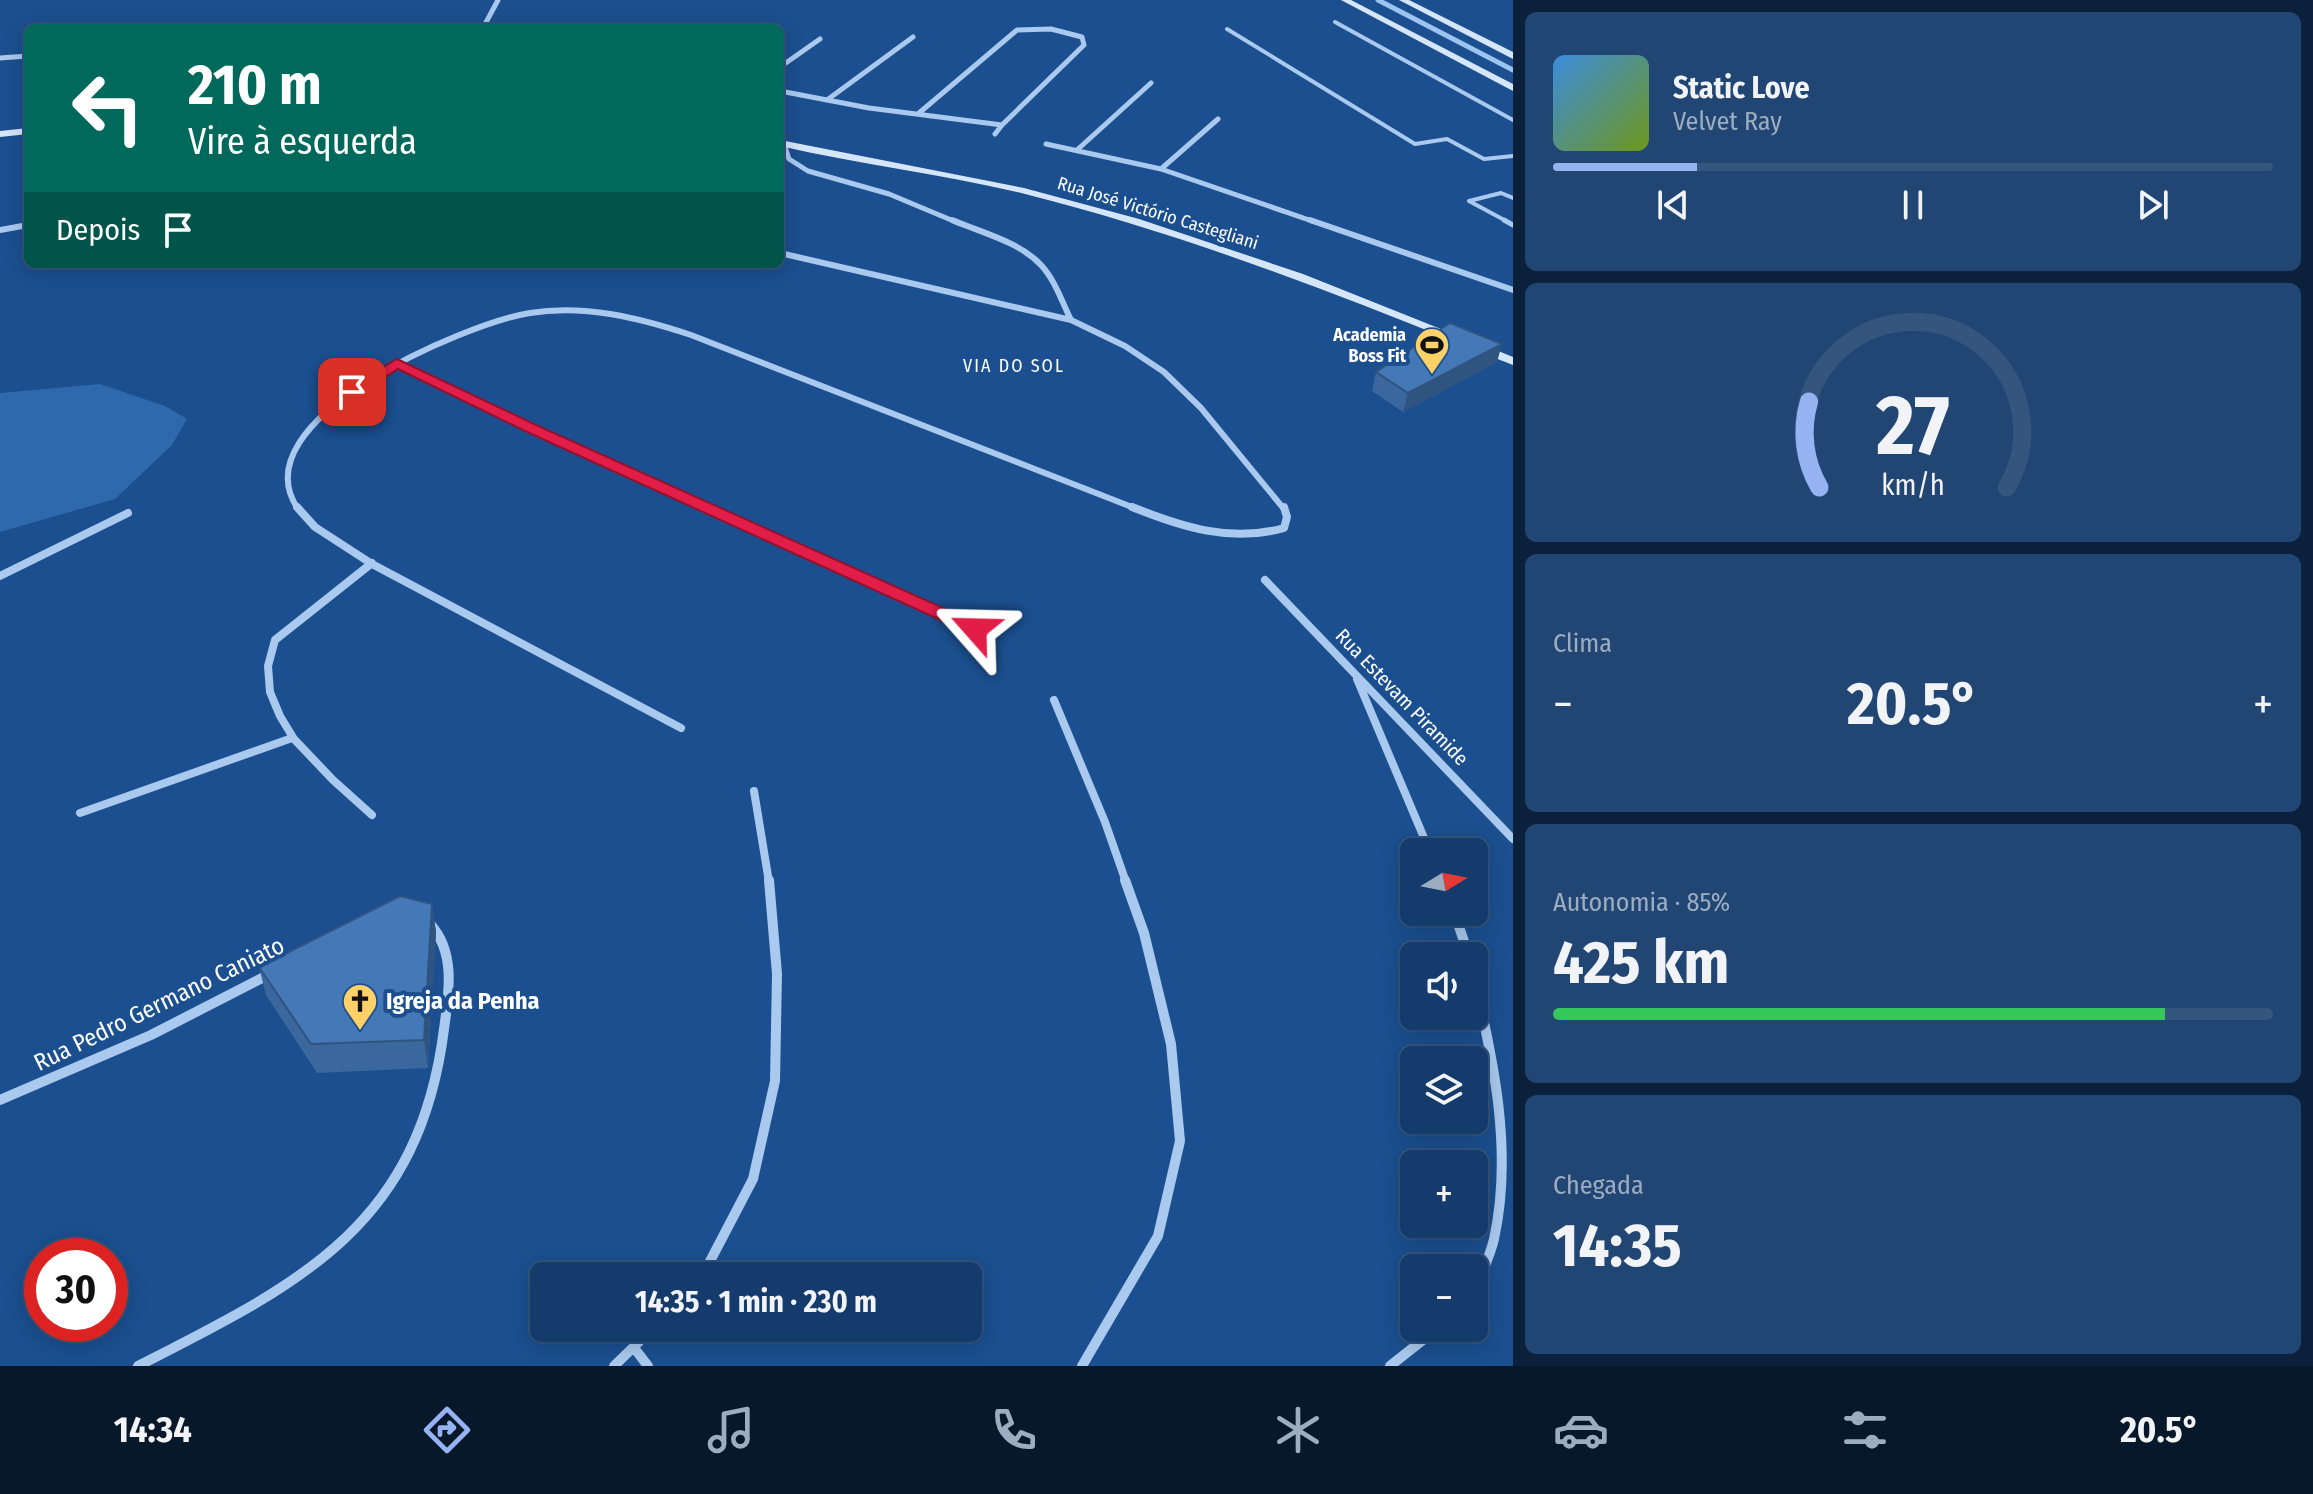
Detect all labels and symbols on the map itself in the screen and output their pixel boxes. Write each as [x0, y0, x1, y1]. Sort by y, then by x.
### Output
street label: Rua José Victório Castegliani [1055, 172, 1261, 254]
place label: Academia Boss Fit [1332, 324, 1407, 367]
sports icon: Academia Boss Fit [1413, 326, 1451, 376]
district label: VIA DO SOL [963, 355, 1065, 377]
pin [318, 358, 386, 426]
position arrow [933, 587, 1017, 671]
street label: Rua Estevam Piramide [1331, 624, 1473, 770]
north arrow [1400, 838, 1488, 926]
street label: Rua Pedro Germano Caniato [29, 931, 289, 1077]
church icon: Igreja da Penha [341, 982, 379, 1032]
place label: Igreja da Penha [386, 987, 539, 1015]
speed limit sign: 30 [24, 1238, 128, 1342]

